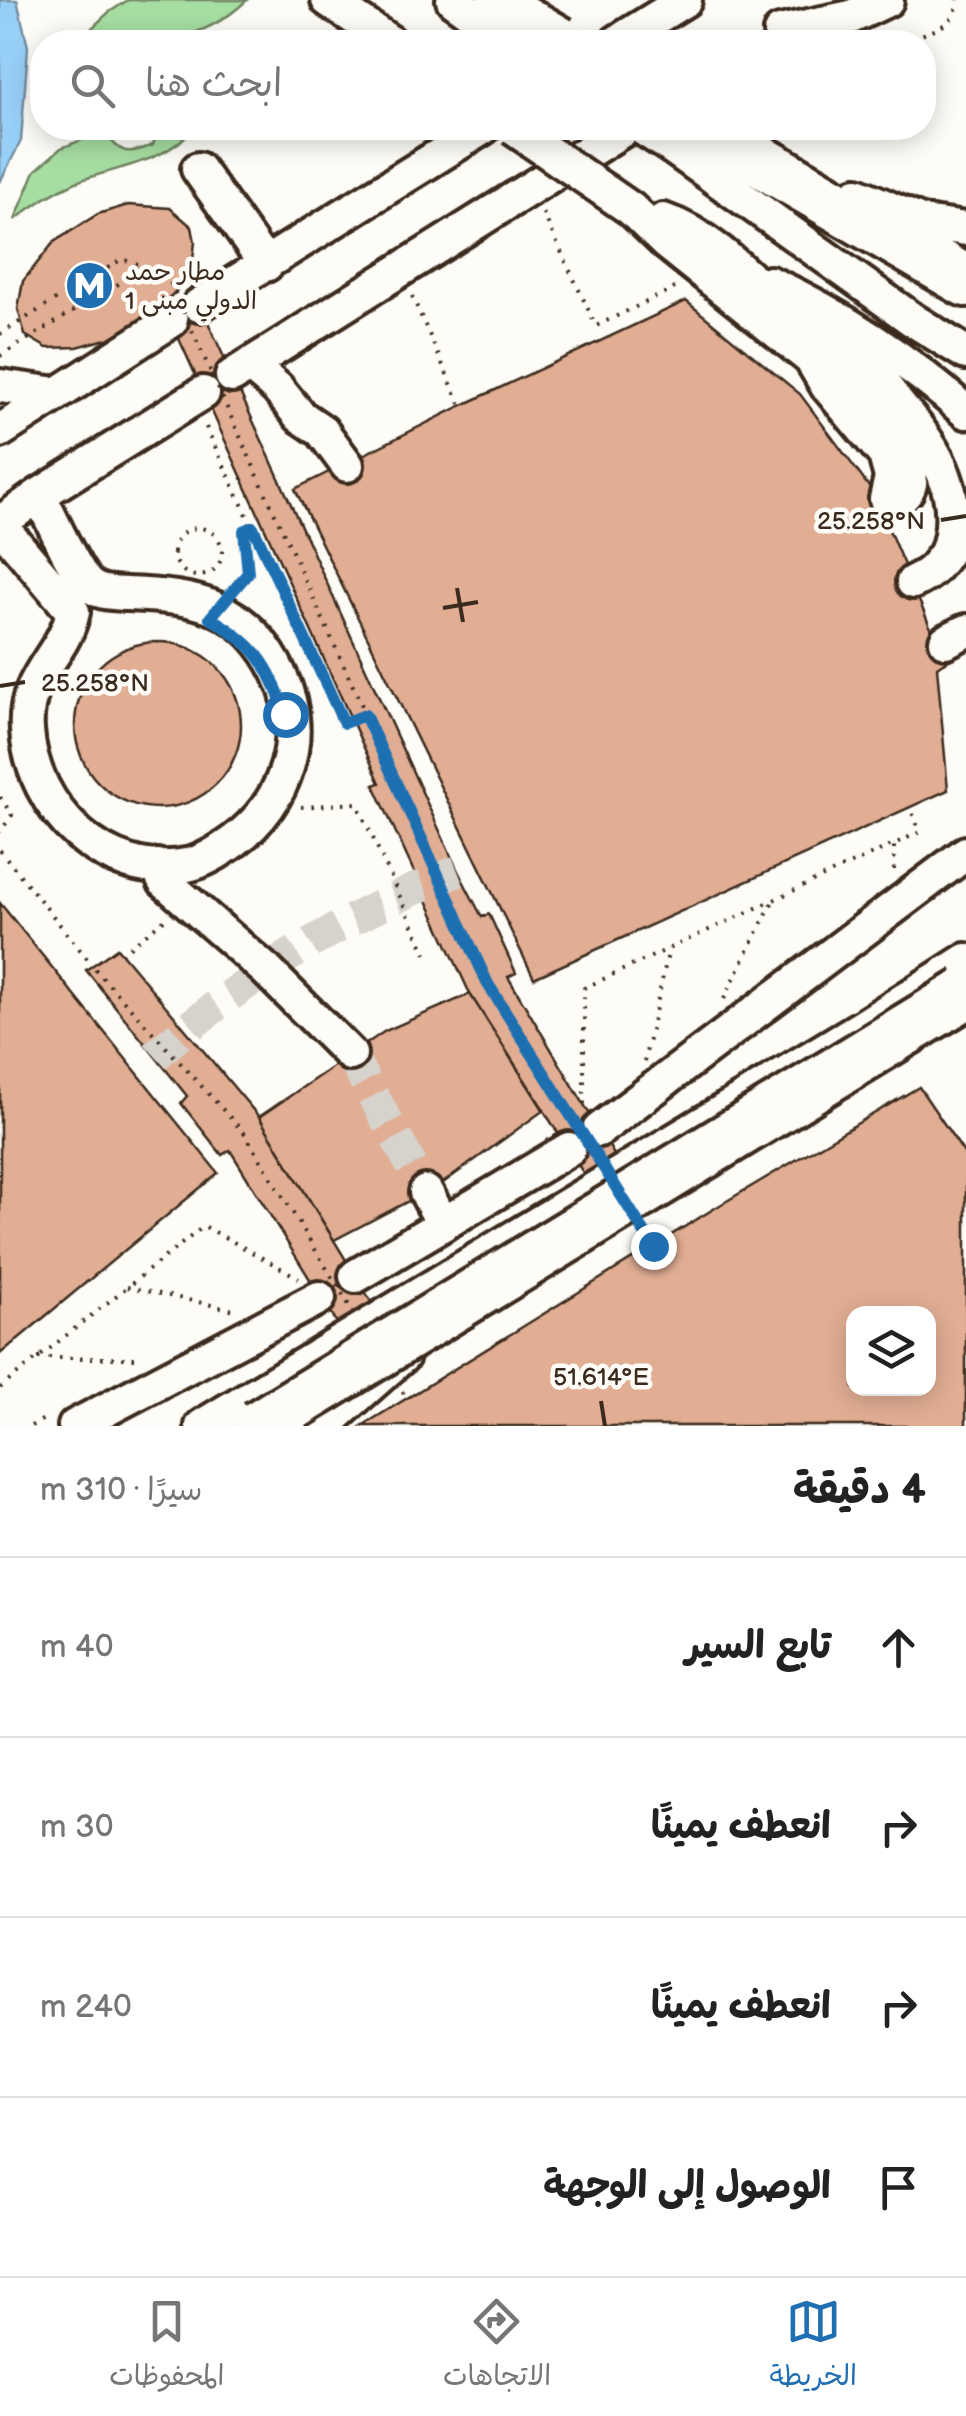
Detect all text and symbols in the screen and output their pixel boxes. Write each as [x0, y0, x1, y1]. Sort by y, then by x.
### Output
search box [30, 30, 936, 140]
icon: search [65, 58, 120, 113]
text: ابحث هنا [145, 62, 282, 107]
place label: مطار حمد الدولي مبنى 1 [125, 257, 257, 322]
metro station icon: مطار حمد الدولي مبنى 1 [64, 259, 116, 311]
text: 25.258°N [817, 506, 925, 537]
text: 25.258°N [41, 668, 149, 699]
route start [263, 692, 309, 738]
route end [631, 1224, 677, 1270]
map controls [846, 1306, 936, 1396]
button: layers [846, 1306, 936, 1396]
text: 51.614°E [553, 1362, 649, 1393]
text: 4 دقيقة [793, 1465, 926, 1516]
text: سيرًا · 310 m [40, 1471, 203, 1510]
icon: ahead [871, 1620, 926, 1675]
text: تابع السير [685, 1624, 831, 1669]
text: 40 m [40, 1628, 113, 1667]
icon: right [871, 1800, 926, 1855]
text: انعطف يمينًا [651, 1804, 831, 1849]
text: 30 m [40, 1808, 114, 1847]
icon: right [871, 1980, 926, 2035]
text: انعطف يمينًا [651, 1984, 831, 2029]
text: 240 m [40, 1988, 132, 2027]
icon: arrive [871, 2160, 926, 2215]
text: الوصول إلى الوجهة [543, 2164, 831, 2209]
tab: المحفوظات [109, 2294, 225, 2400]
tab: الاتجاهات [443, 2294, 551, 2400]
tab: الخريطة [769, 2294, 857, 2400]

